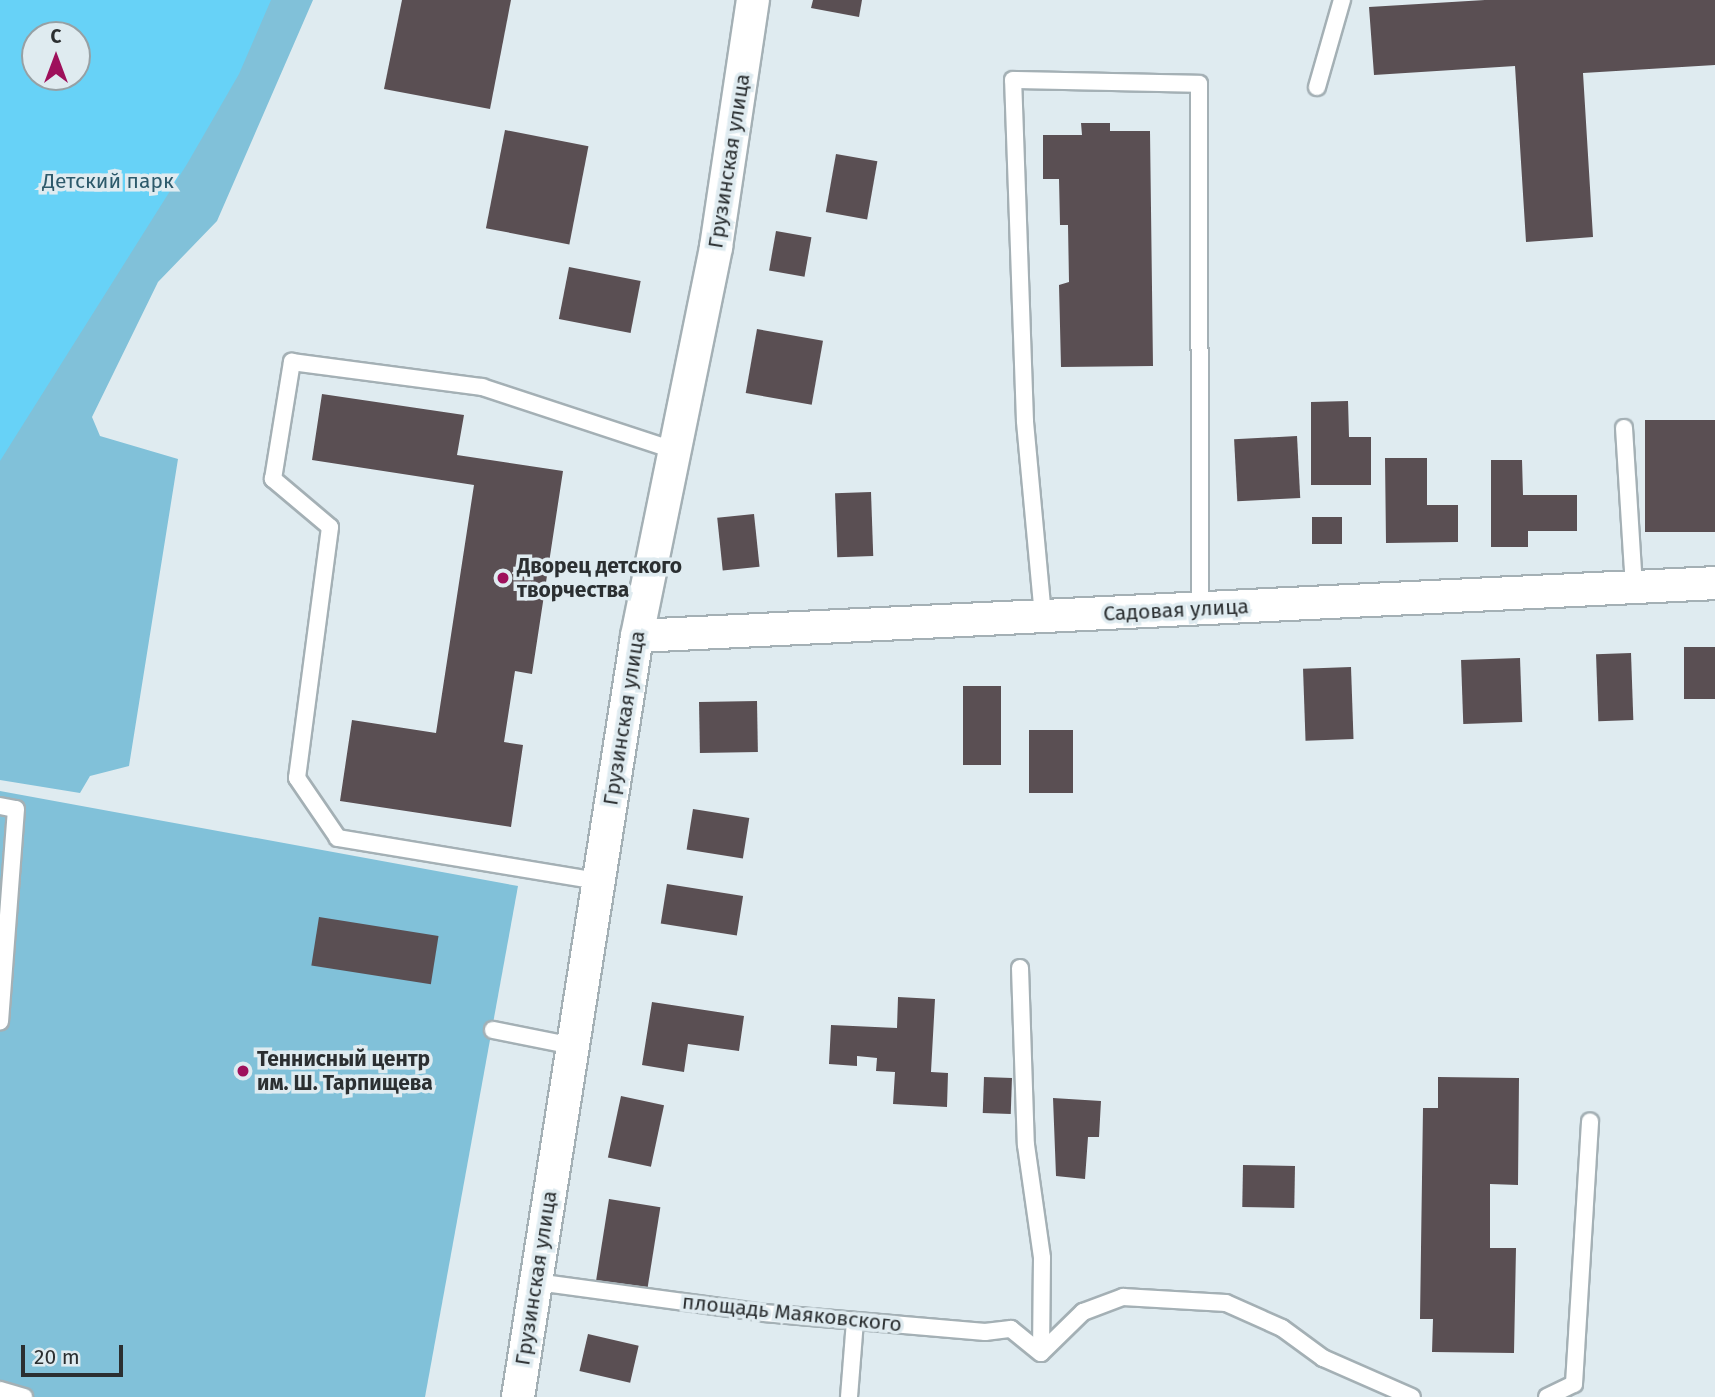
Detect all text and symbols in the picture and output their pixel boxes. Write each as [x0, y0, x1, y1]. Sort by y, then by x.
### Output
north arrow [21, 21, 91, 91]
text: С [51, 25, 61, 48]
street label: Грузинская улица [703, 72, 755, 250]
park label: Детский парк [42, 168, 174, 194]
place label: Дворец детского творчества [517, 553, 682, 603]
marker: Дворец детского творчества [495, 570, 511, 586]
street label: Садовая улица [1103, 594, 1249, 626]
street label: Грузинская улица [598, 629, 650, 807]
place label: Теннисный центр им. Ш. Тарпищева [257, 1046, 433, 1096]
marker: Теннисный центр им. Ш. Тарпищева [235, 1063, 251, 1079]
street label: Грузинская улица [510, 1189, 562, 1367]
street label: площадь Маяковского [681, 1289, 903, 1337]
scale bar [24, 1330, 126, 1374]
text: 20 m [34, 1344, 80, 1370]

